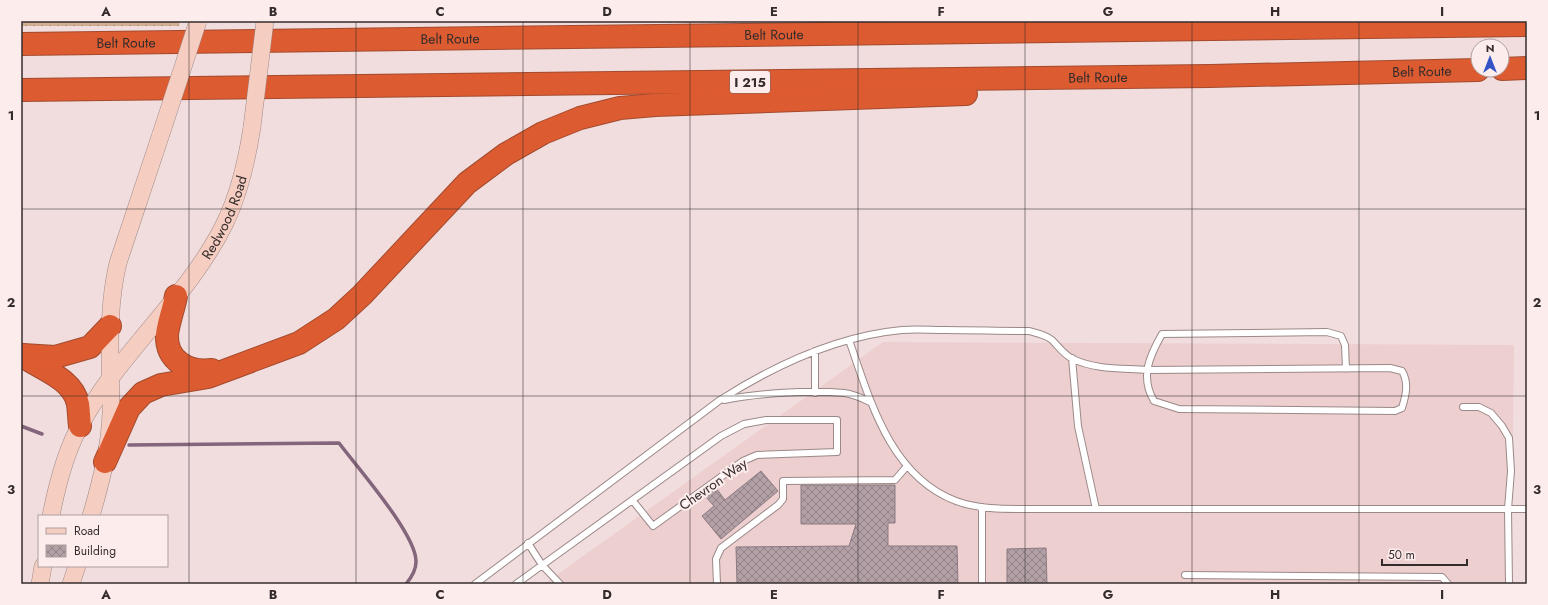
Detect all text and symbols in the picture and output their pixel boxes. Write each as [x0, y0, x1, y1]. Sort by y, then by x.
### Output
text: A [100, 2, 111, 21]
text: B [269, 2, 278, 21]
text: C [435, 2, 445, 21]
text: D [602, 2, 612, 21]
text: E [770, 2, 778, 21]
text: F [937, 2, 945, 21]
text: G [1103, 2, 1114, 21]
text: H [1270, 2, 1280, 21]
text: I [1440, 2, 1444, 21]
street label: Belt Route [744, 24, 804, 45]
street label: Belt Route [420, 28, 480, 49]
street label: Belt Route [96, 32, 156, 53]
north arrow [1470, 38, 1510, 78]
text: N [1486, 40, 1494, 56]
street label: Belt Route [1392, 61, 1452, 82]
street label: Belt Route [1068, 67, 1128, 88]
road number: I 215 [730, 71, 770, 93]
text: 1 [8, 106, 14, 125]
text: 1 [1534, 106, 1540, 125]
street label: Redwood Road [197, 173, 252, 263]
text: 2 [7, 293, 15, 312]
text: 2 [1533, 293, 1541, 312]
street label: Chevron Way [675, 453, 752, 515]
text: 3 [7, 480, 15, 499]
text: 3 [1533, 480, 1541, 499]
legend [38, 515, 168, 567]
text: Road [74, 522, 100, 540]
scale bar [1382, 541, 1467, 567]
text: Building [74, 542, 116, 560]
text: 50 m [1388, 546, 1415, 564]
text: A [100, 585, 111, 604]
text: B [269, 585, 278, 604]
text: C [435, 585, 445, 604]
text: D [602, 585, 612, 604]
text: E [770, 585, 778, 604]
text: F [937, 585, 945, 604]
text: G [1103, 585, 1114, 604]
text: H [1270, 585, 1280, 604]
text: I [1440, 585, 1444, 604]

